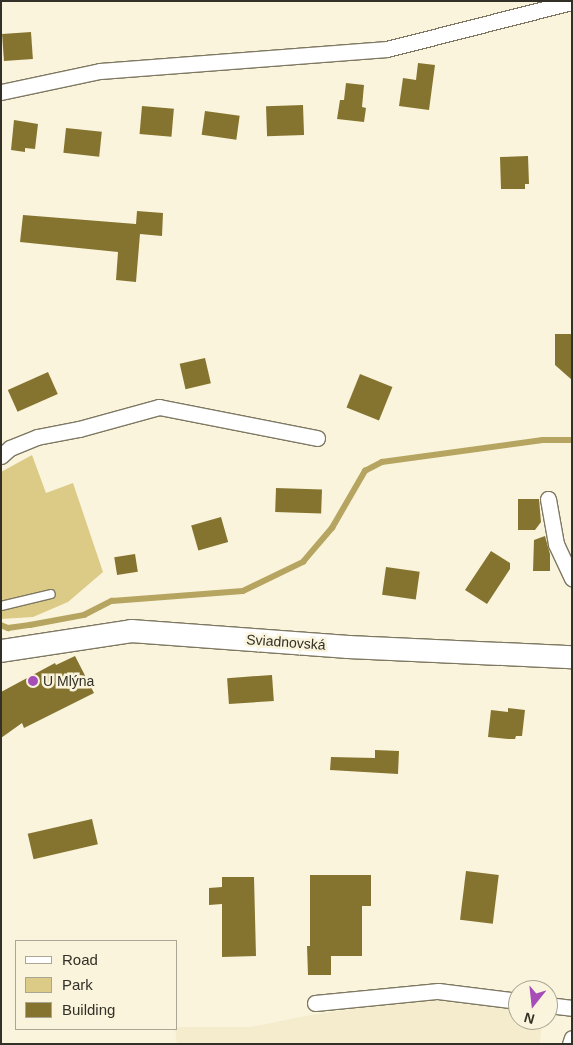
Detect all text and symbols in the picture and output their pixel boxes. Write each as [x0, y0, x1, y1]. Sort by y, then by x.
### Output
street label: Sviadnovská [246, 631, 326, 653]
place label: U Mlýna [43, 673, 94, 689]
marker: U Mlýna [27, 675, 39, 687]
legend [15, 940, 178, 1030]
text: Road [62, 951, 98, 968]
text: Park [62, 976, 93, 993]
north arrow [508, 980, 558, 1030]
text: Building [62, 1001, 115, 1018]
text: N [522, 1009, 536, 1028]

